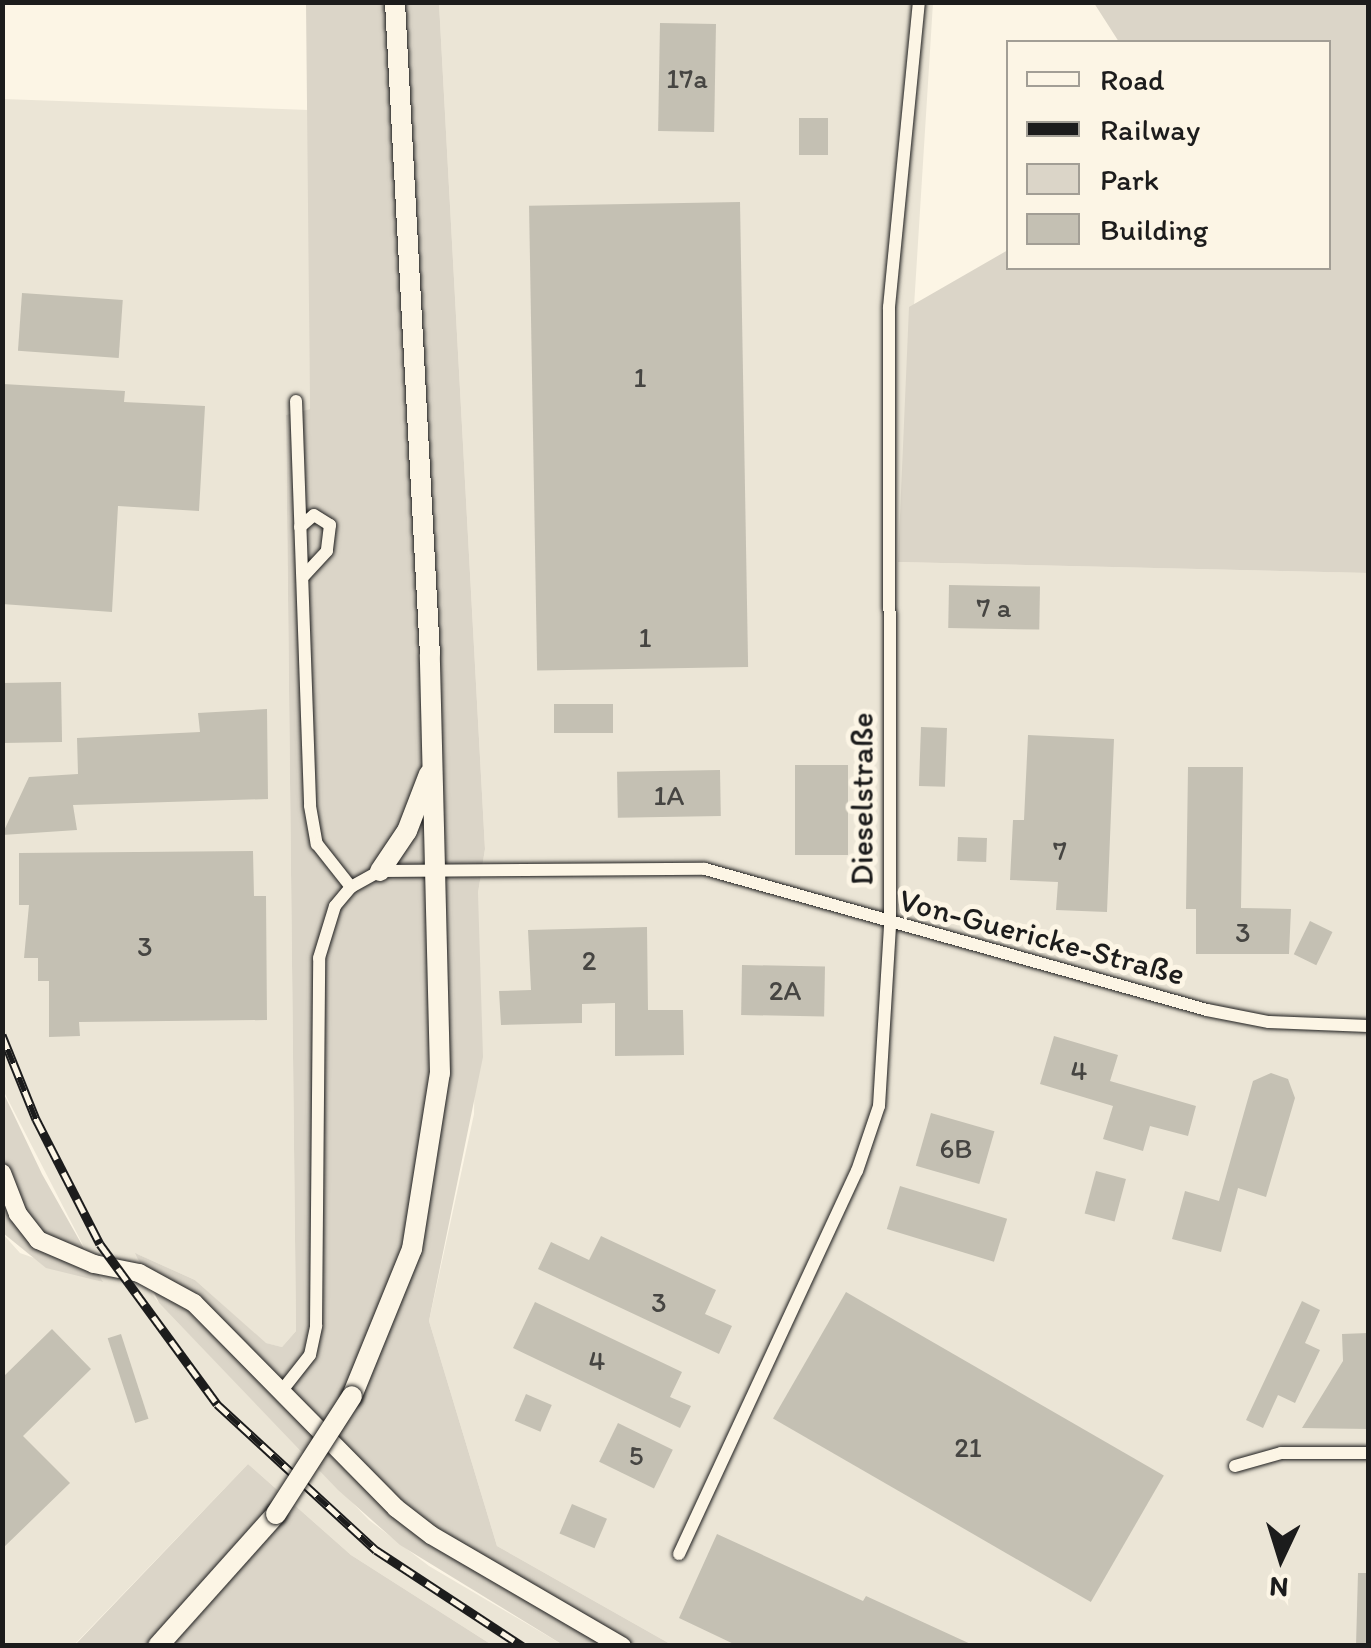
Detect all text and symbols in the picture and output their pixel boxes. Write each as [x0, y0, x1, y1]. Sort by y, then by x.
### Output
legend [1006, 40, 1331, 270]
house number: 17a [666, 61, 708, 95]
text: Road [1100, 61, 1165, 98]
text: Railway [1100, 111, 1200, 148]
text: Park [1100, 161, 1159, 198]
text: Building [1100, 211, 1208, 248]
house number: 1 [634, 360, 646, 394]
house number: 7 a [977, 590, 1011, 624]
house number: 1 [639, 620, 651, 654]
street label: Dieselstraße [843, 712, 881, 886]
house number: 1A [654, 778, 684, 812]
house number: 7 [1053, 833, 1067, 867]
street label: Von-Guericke-Straße [895, 880, 1189, 994]
house number: 3 [1235, 915, 1251, 949]
house number: 3 [137, 929, 153, 963]
house number: 2 [582, 943, 596, 977]
house number: 2A [769, 973, 801, 1007]
house number: 4 [1071, 1053, 1087, 1087]
house number: 6B [940, 1131, 972, 1165]
house number: 3 [651, 1285, 667, 1319]
house number: 4 [589, 1343, 605, 1377]
house number: 21 [954, 1430, 982, 1464]
house number: 5 [629, 1438, 643, 1472]
north arrow [1231, 1508, 1331, 1608]
text: N [1268, 1570, 1290, 1606]

